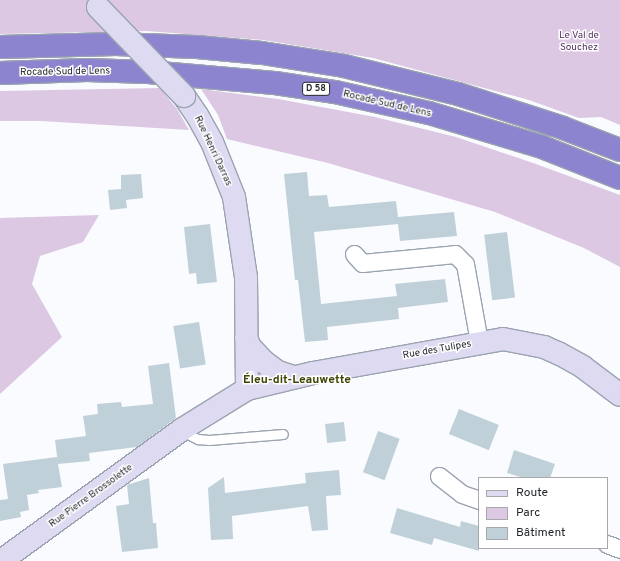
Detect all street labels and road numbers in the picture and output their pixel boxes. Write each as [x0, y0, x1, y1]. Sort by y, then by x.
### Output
street label: Rocade Sud de Lens [20, 65, 110, 79]
road number: D 58 [302, 82, 330, 96]
street label: Rocade Sud de Lens [342, 88, 432, 120]
street label: Rue Henri Darras [191, 114, 235, 188]
street label: Rue des Tulipes [402, 338, 472, 362]
street label: Rue Pierre Brossolette [47, 462, 135, 530]

